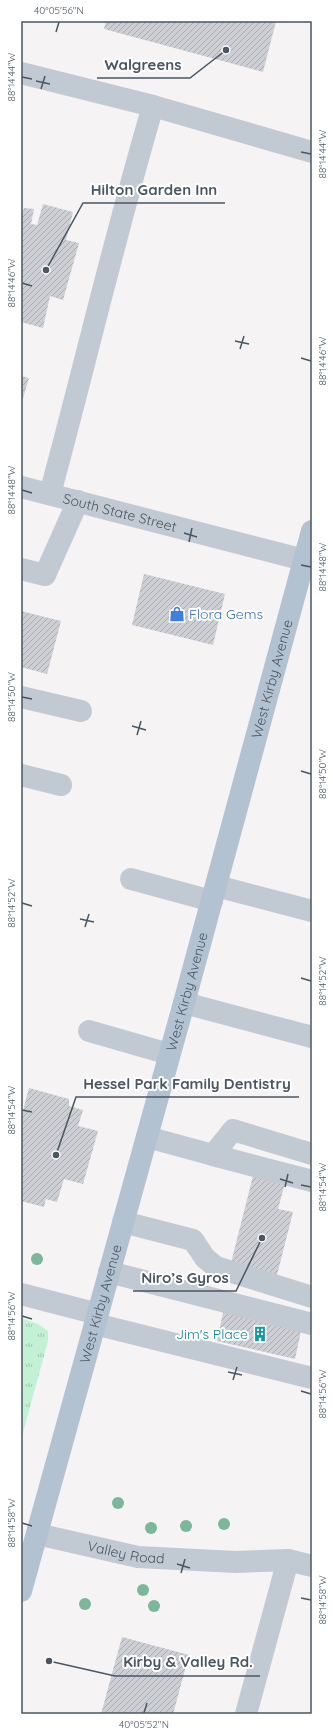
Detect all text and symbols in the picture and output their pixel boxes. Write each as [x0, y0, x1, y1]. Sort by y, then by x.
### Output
text: 40°05'56"N [34, 4, 84, 17]
callout: Walgreens [97, 51, 190, 78]
text: 88°14'44"W [5, 52, 18, 101]
text: Walgreens [105, 55, 181, 74]
text: 88°14'44"W [316, 129, 329, 178]
callout: Hilton Garden Inn [83, 176, 225, 203]
text: Hilton Garden Inn [91, 180, 217, 199]
text: 88°14'46"W [5, 258, 18, 308]
text: 88°14'46"W [316, 336, 329, 386]
text: 88°14'48"W [5, 465, 18, 515]
street label: South State Street [61, 489, 179, 536]
text: 88°14'48"W [316, 542, 329, 592]
shop icon: Flora Gems [168, 605, 186, 623]
place label: Flora Gems [189, 605, 263, 623]
street label: West Kirby Avenue [247, 617, 297, 740]
text: 88°14'50"W [5, 672, 18, 722]
text: 88°14'50"W [316, 749, 329, 799]
text: 88°14'52"W [5, 878, 18, 928]
street label: West Kirby Avenue [162, 930, 212, 1053]
text: 88°14'52"W [316, 956, 329, 1006]
callout: Hessel Park Family Dentistry [76, 1070, 299, 1097]
text: Hessel Park Family Dentistry [83, 1074, 291, 1093]
text: 88°14'54"W [5, 1085, 18, 1135]
text: 88°14'54"W [316, 1162, 329, 1212]
street label: West Kirby Avenue [76, 1242, 126, 1365]
callout: Niro’s Gyros [133, 1264, 236, 1291]
text: Niro’s Gyros [141, 1268, 229, 1287]
text: 88°14'56"W [5, 1291, 18, 1341]
place label: Jim's Place [176, 1325, 248, 1343]
building icon: Jim's Place [251, 1325, 269, 1343]
text: 88°14'56"W [316, 1369, 329, 1419]
text: 88°14'58"W [5, 1498, 18, 1548]
street label: Valley Road [86, 1537, 165, 1567]
text: 88°14'58"W [316, 1575, 329, 1625]
callout: Kirby & Valley Rd. [115, 1649, 260, 1676]
text: Kirby & Valley Rd. [123, 1652, 253, 1671]
text: 40°05'52"N [119, 1718, 169, 1731]

